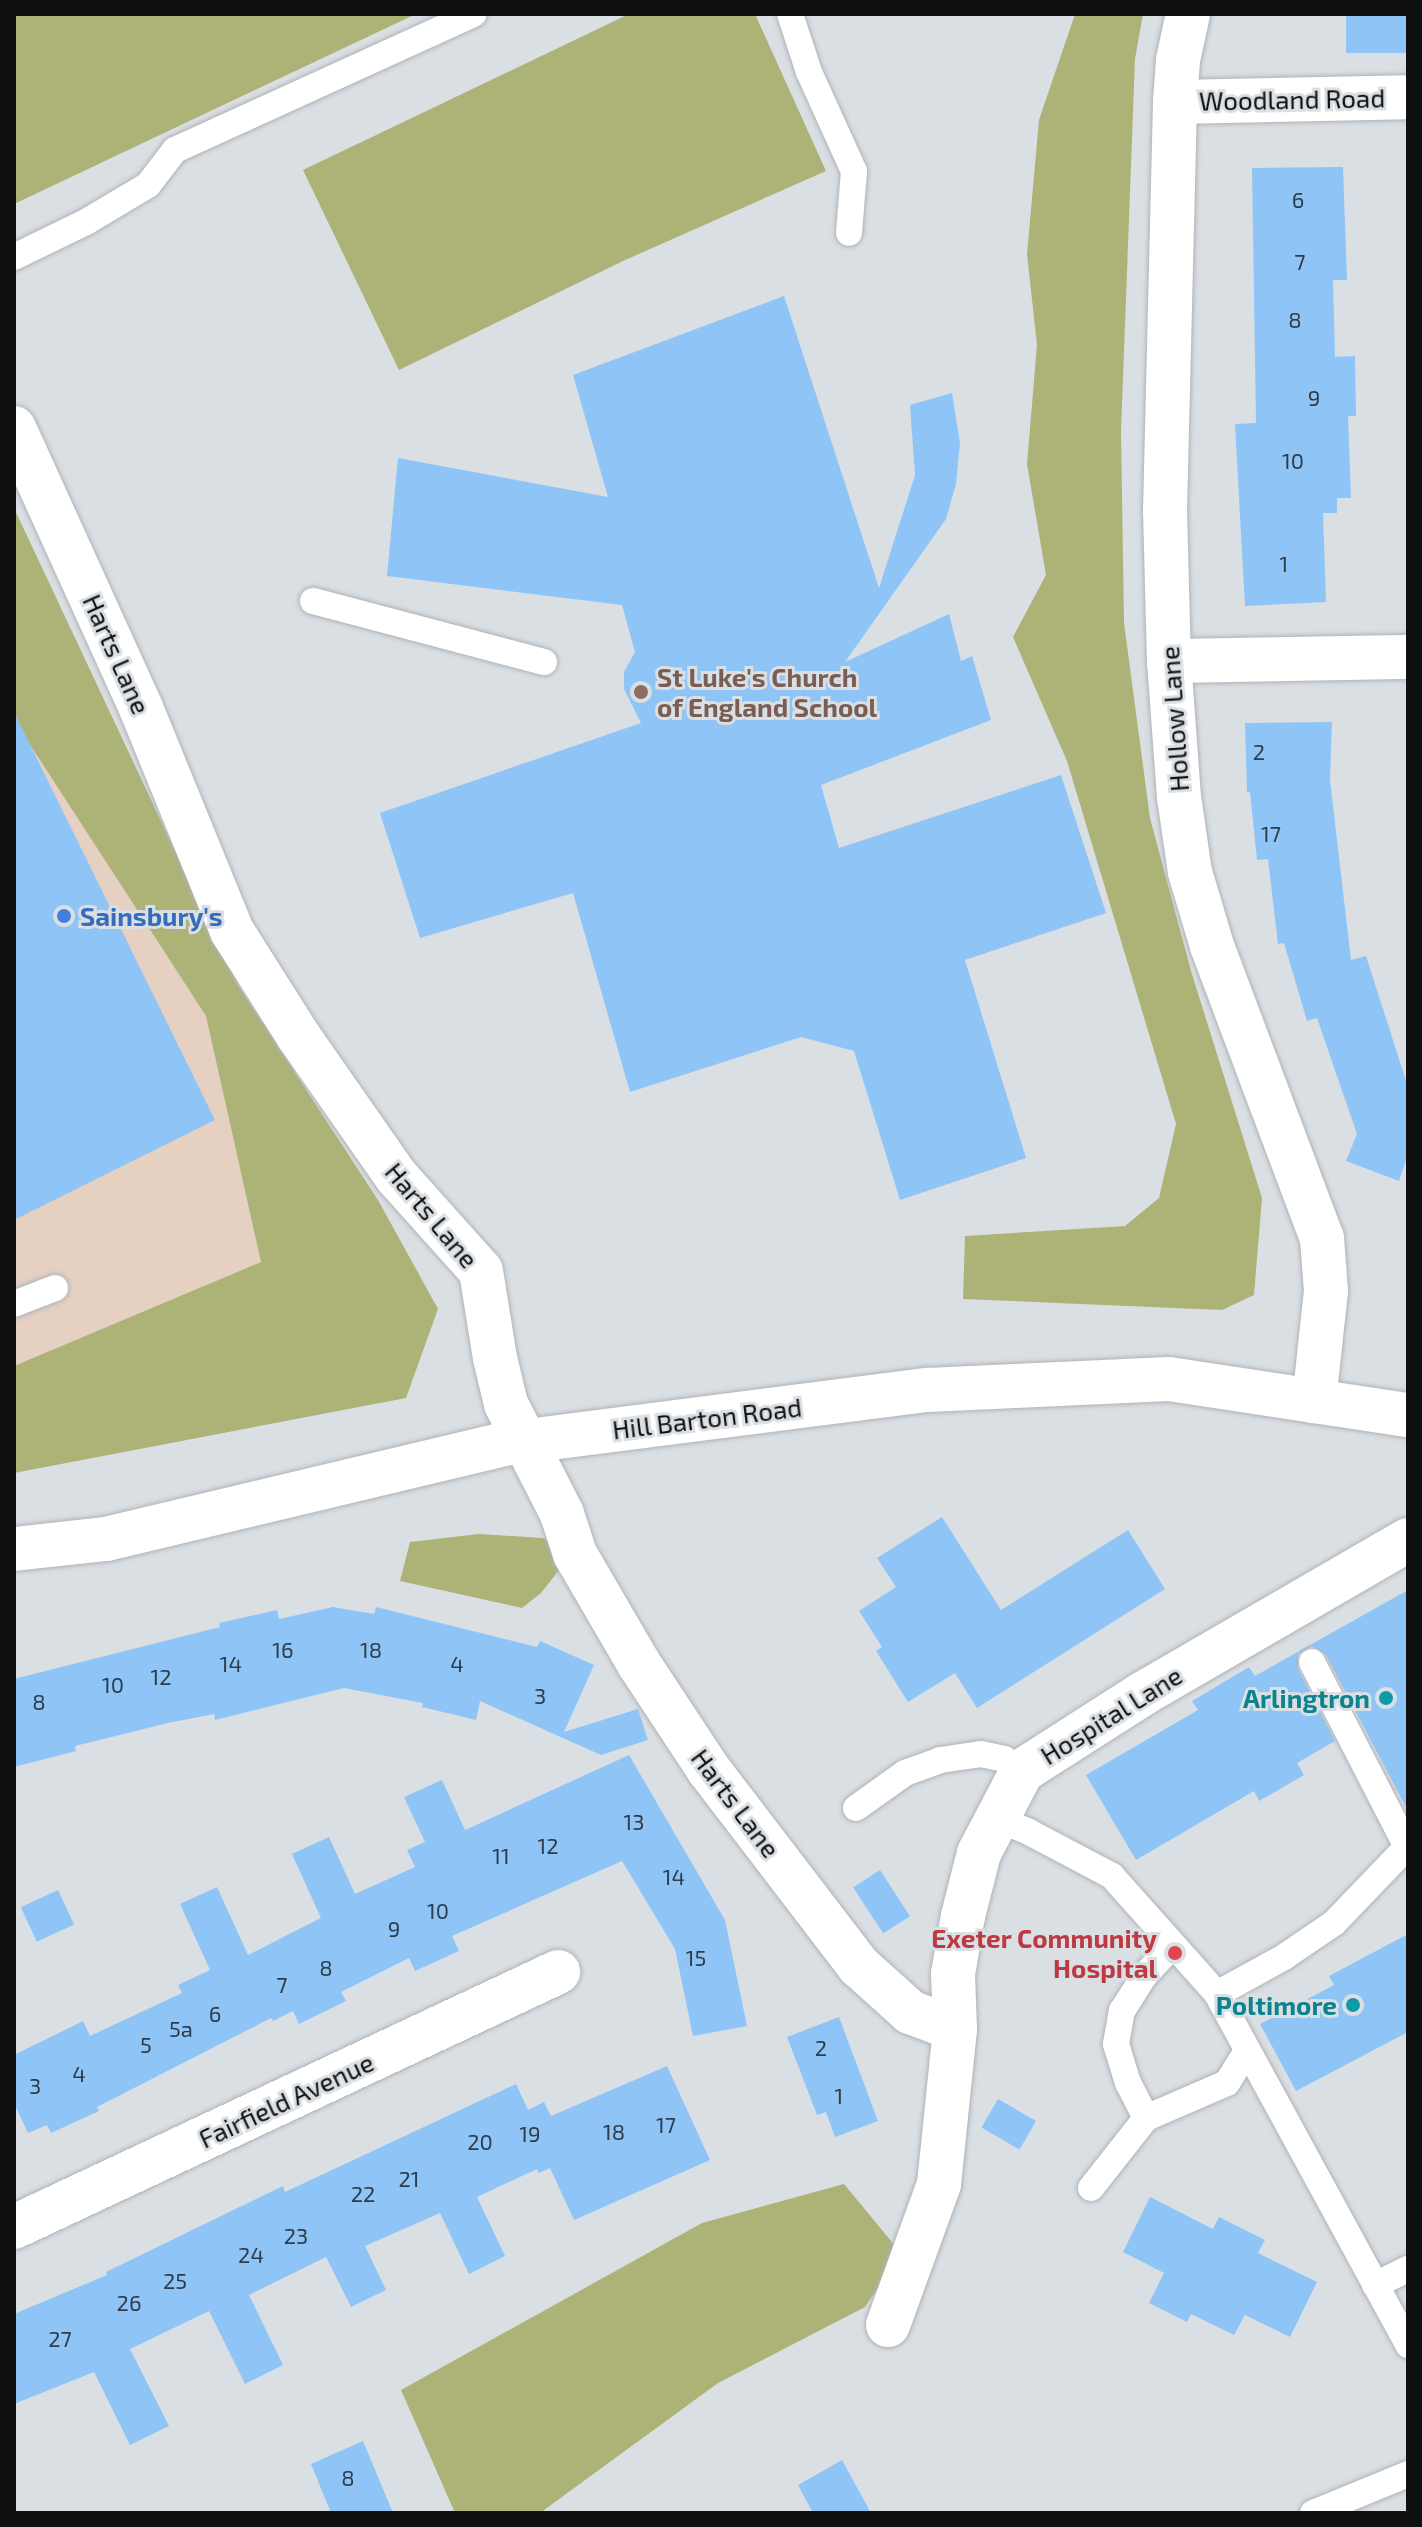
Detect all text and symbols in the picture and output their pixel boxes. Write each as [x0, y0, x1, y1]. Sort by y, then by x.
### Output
street label: Woodland Road [1199, 82, 1385, 116]
house number: 6 [1292, 187, 1304, 213]
house number: 7 [1294, 249, 1306, 275]
house number: 8 [1288, 307, 1302, 333]
house number: 9 [1308, 385, 1320, 411]
house number: 10 [1282, 448, 1304, 474]
house number: 1 [1280, 551, 1288, 577]
street label: Harts Lane [77, 589, 157, 719]
street label: Hollow Lane [1153, 645, 1195, 793]
place label: St Luke's Church of England School [657, 661, 878, 722]
marker: St Luke's Church of England School [632, 683, 650, 701]
house number: 2 [1253, 739, 1265, 765]
house number: 17 [1261, 821, 1281, 847]
place label: Sainsbury's [80, 900, 223, 932]
marker: Sainsbury's [55, 907, 73, 925]
street label: Harts Lane [379, 1156, 485, 1274]
street label: Hill Barton Road [610, 1391, 804, 1445]
house number: 16 [272, 1637, 294, 1663]
house number: 18 [360, 1637, 382, 1663]
house number: 14 [220, 1651, 242, 1677]
house number: 4 [450, 1651, 464, 1677]
street label: Hospital Lane [1034, 1659, 1188, 1771]
house number: 12 [150, 1664, 172, 1690]
house number: 10 [102, 1672, 124, 1698]
place label: Arlingtron [1243, 1682, 1370, 1714]
house number: 3 [534, 1683, 546, 1709]
house number: 8 [32, 1689, 46, 1715]
marker: Arlingtron [1377, 1689, 1395, 1707]
street label: Harts Lane [685, 1743, 787, 1863]
house number: 13 [624, 1809, 644, 1835]
house number: 12 [537, 1833, 559, 1859]
house number: 11 [492, 1843, 510, 1869]
house number: 14 [663, 1864, 685, 1890]
house number: 10 [427, 1898, 449, 1924]
house number: 9 [388, 1916, 400, 1942]
place label: Exeter Community Hospital [931, 1922, 1157, 1984]
marker: Exeter Community Hospital [1164, 1942, 1186, 1964]
house number: 15 [686, 1945, 706, 1971]
house number: 8 [319, 1955, 333, 1981]
house number: 7 [276, 1972, 288, 1998]
place label: Poltimore [1216, 1989, 1337, 2021]
marker: Poltimore [1344, 1996, 1362, 2014]
house number: 6 [209, 2001, 221, 2027]
house number: 5a [169, 2016, 193, 2042]
house number: 5 [140, 2032, 152, 2058]
house number: 2 [815, 2035, 827, 2061]
street label: Fairfield Avenue [193, 2046, 379, 2154]
house number: 4 [72, 2061, 86, 2087]
house number: 3 [29, 2073, 41, 2099]
house number: 1 [835, 2083, 843, 2109]
house number: 17 [656, 2112, 676, 2138]
house number: 18 [603, 2119, 625, 2145]
house number: 19 [519, 2121, 541, 2147]
house number: 20 [467, 2129, 493, 2155]
house number: 21 [398, 2166, 420, 2192]
house number: 22 [351, 2181, 375, 2207]
house number: 23 [284, 2223, 308, 2249]
house number: 24 [238, 2242, 264, 2268]
house number: 25 [163, 2268, 187, 2294]
house number: 26 [117, 2290, 141, 2316]
house number: 27 [48, 2326, 72, 2352]
house number: 8 [341, 2465, 355, 2491]

